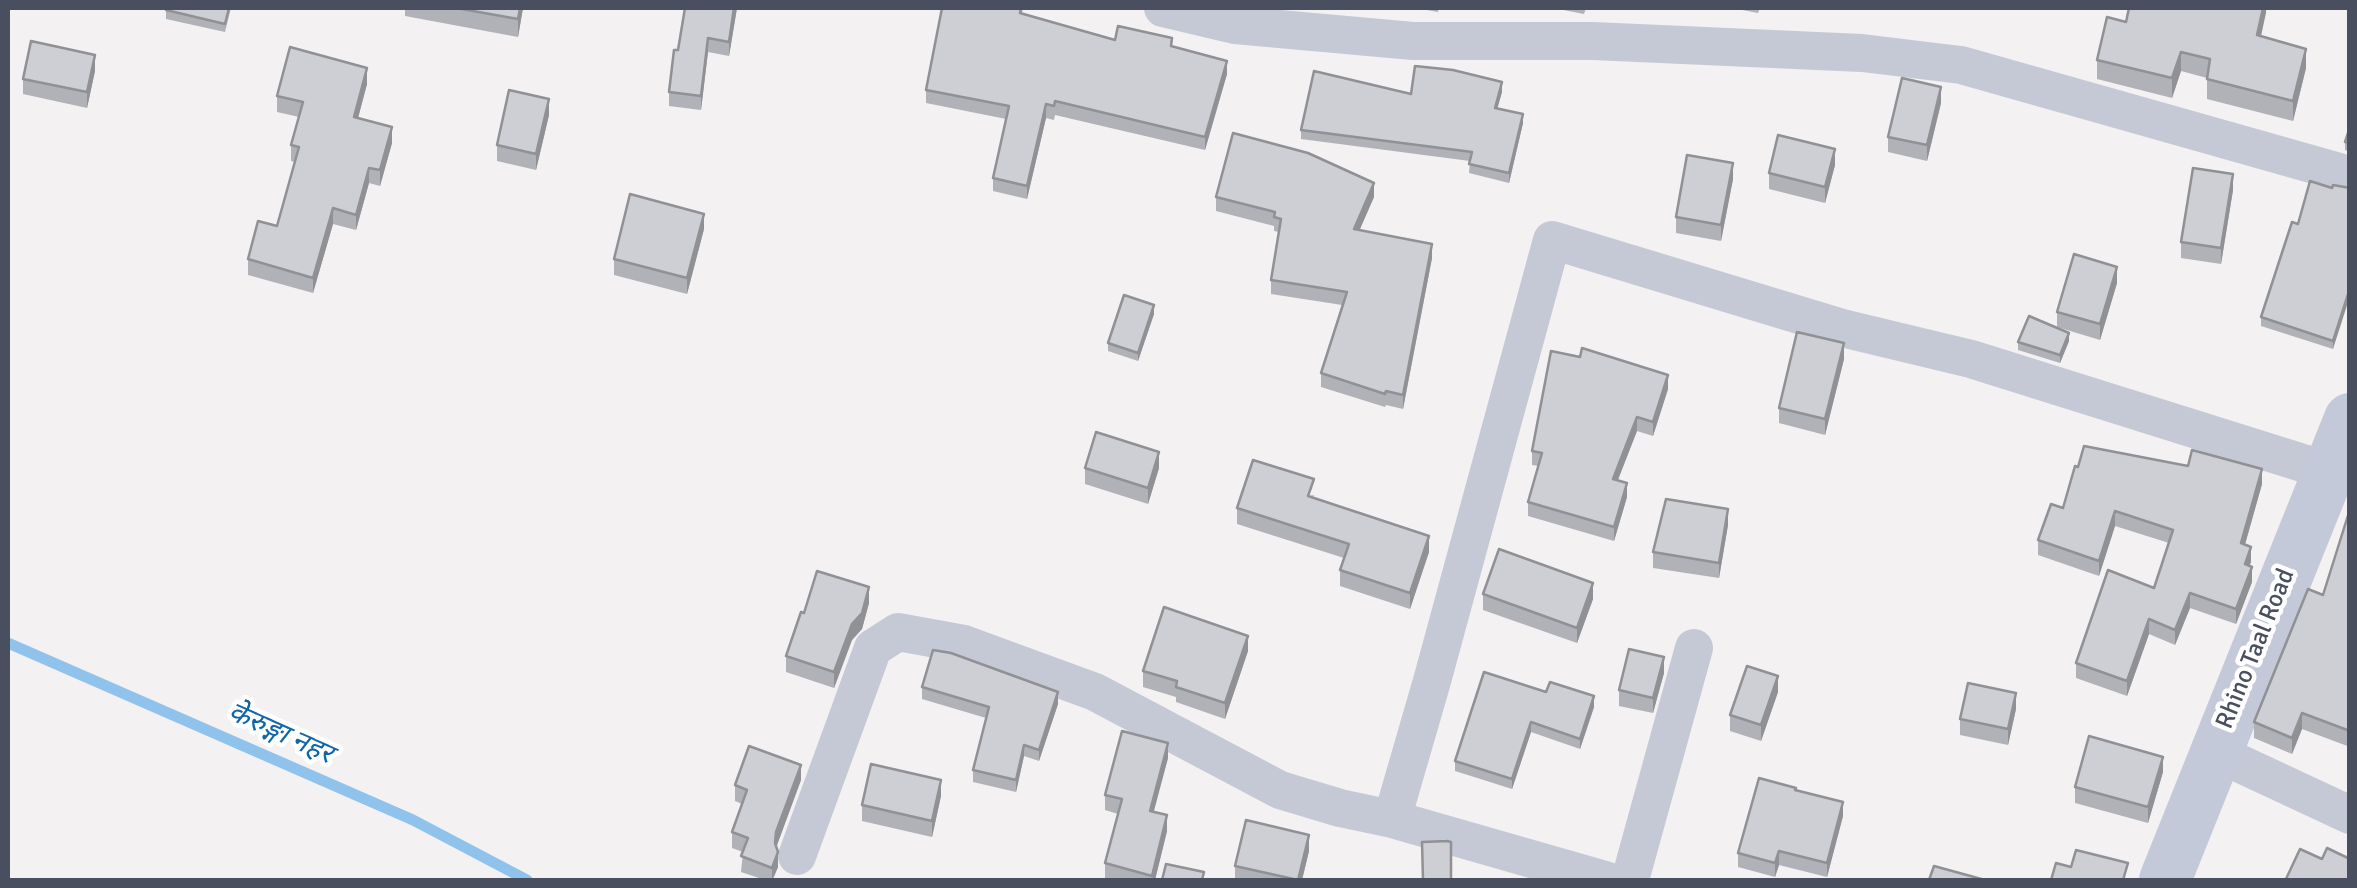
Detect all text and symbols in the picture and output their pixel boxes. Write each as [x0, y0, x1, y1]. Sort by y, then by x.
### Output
street label: Rhino Taal Road [2210, 565, 2302, 733]
water label: केेरुङ्गा नहर [222, 696, 338, 772]

